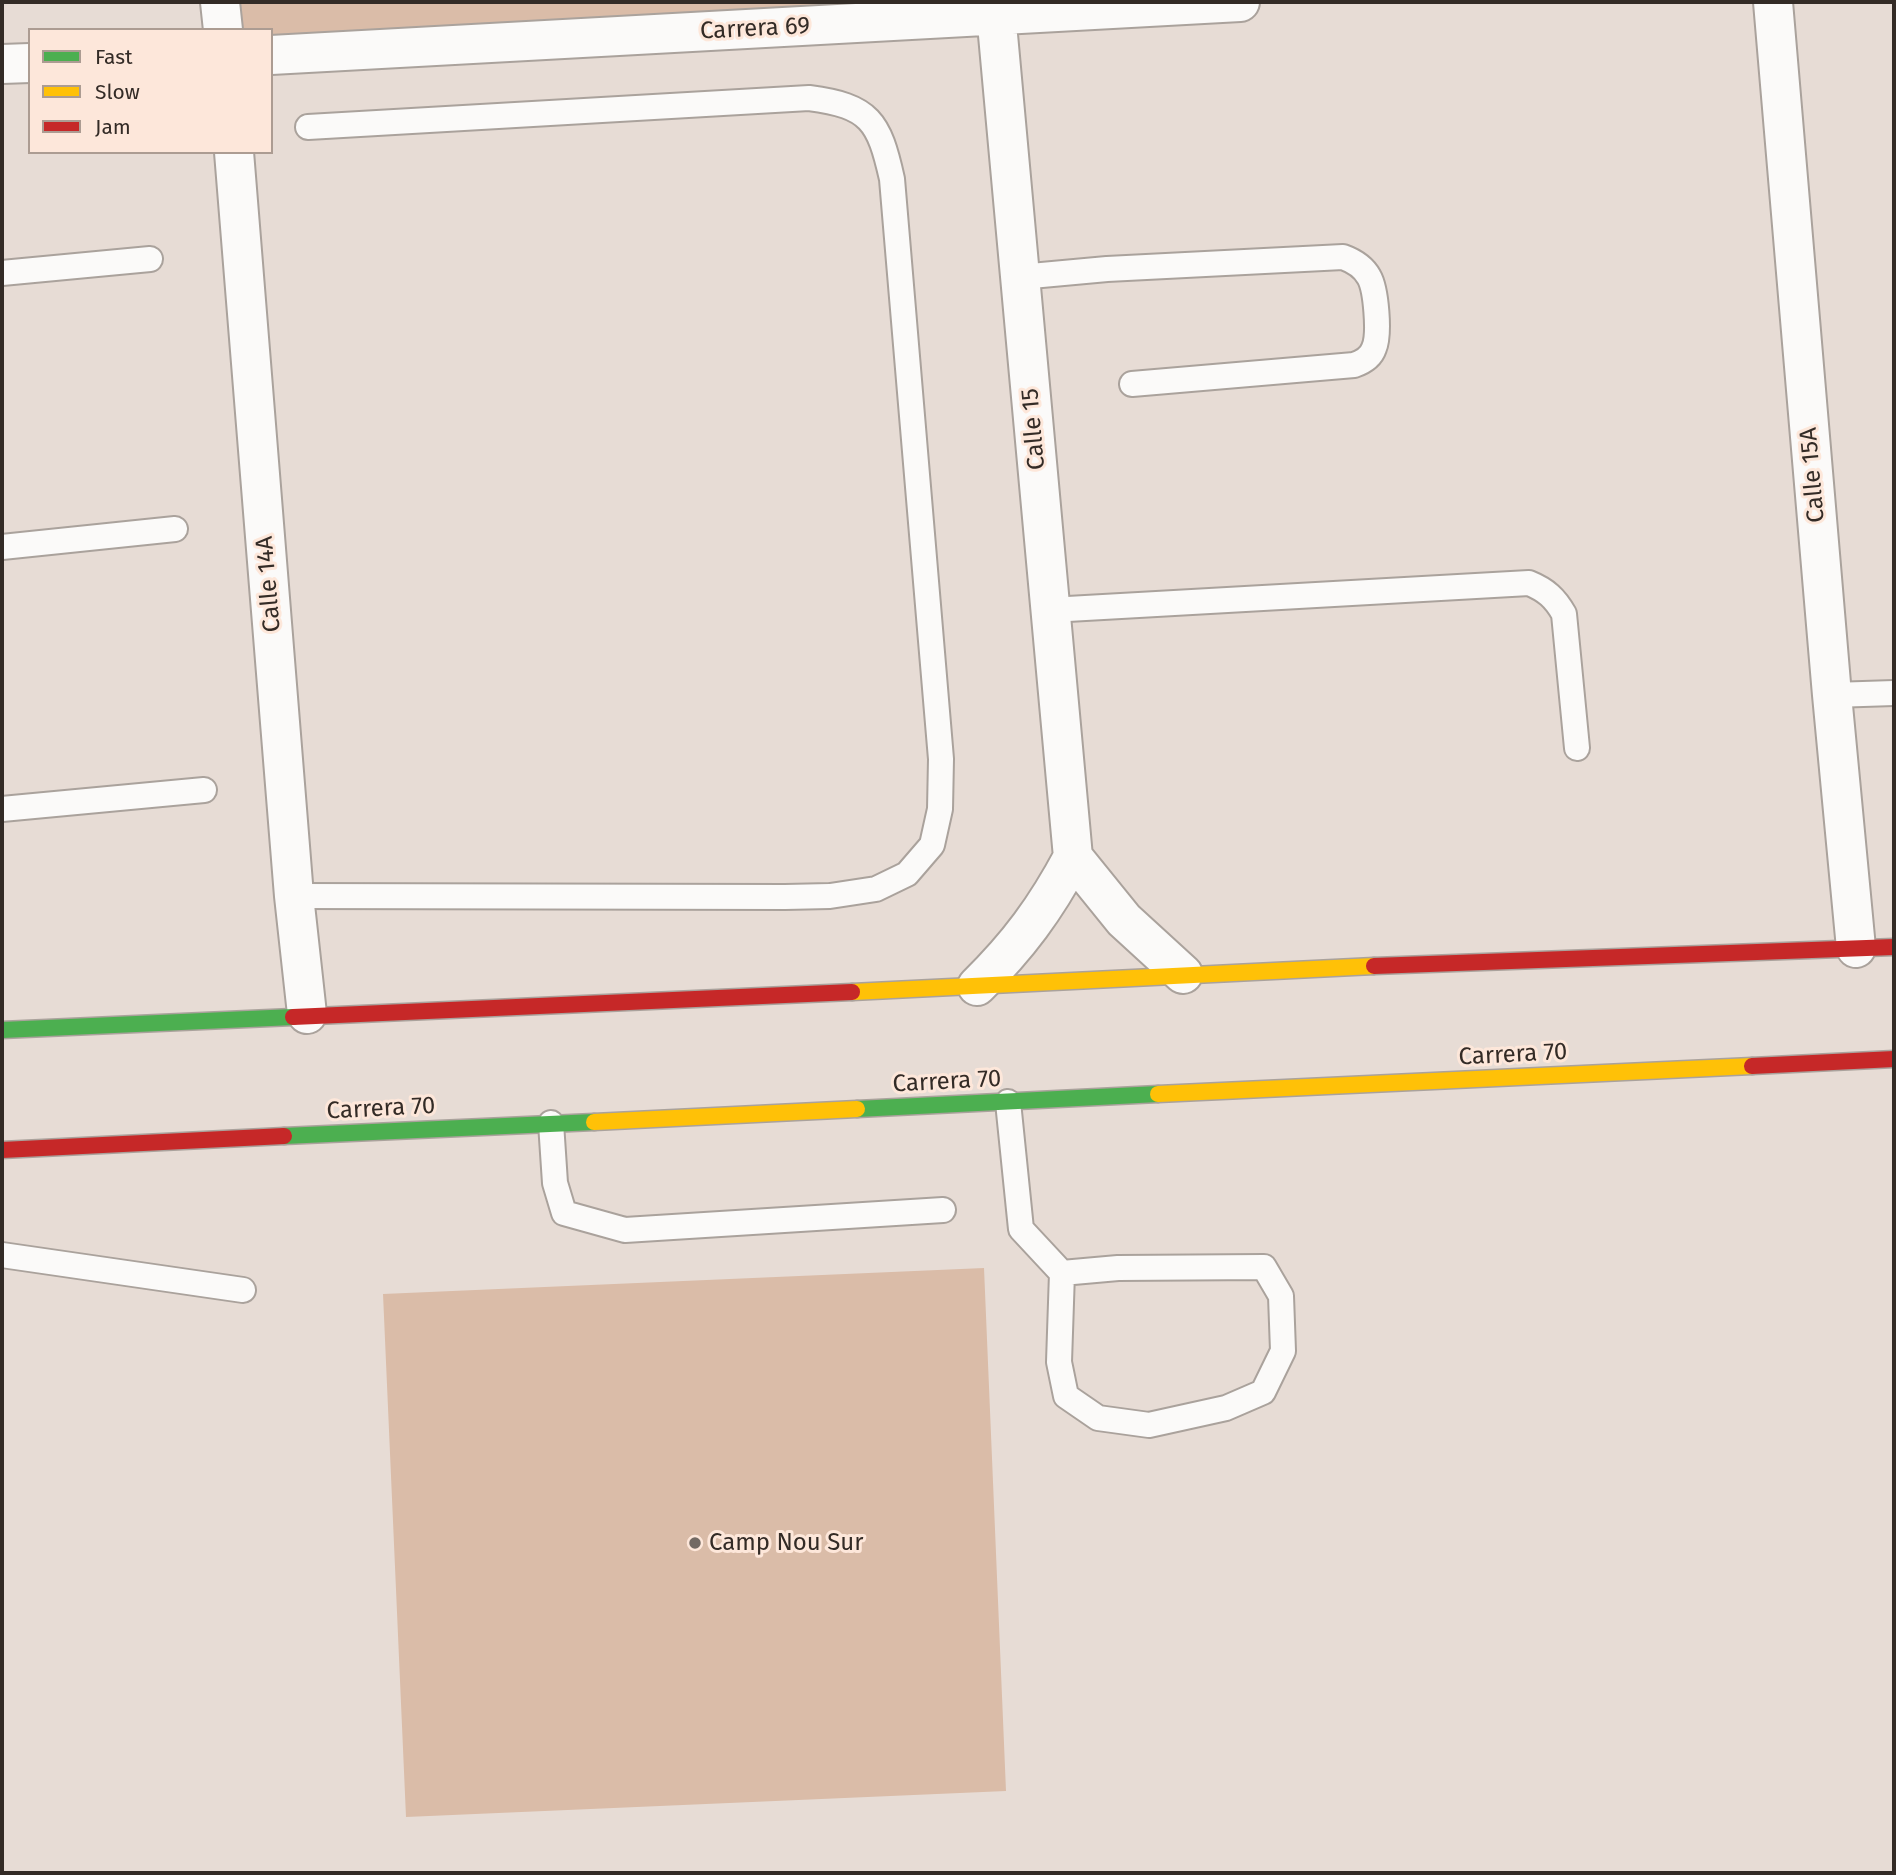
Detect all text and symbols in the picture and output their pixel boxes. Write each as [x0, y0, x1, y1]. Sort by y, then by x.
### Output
street label: Carrera 69 [699, 12, 811, 46]
legend [28, 28, 273, 154]
text: Fast [95, 44, 133, 70]
text: Slow [95, 79, 140, 105]
text: Jam [95, 114, 131, 140]
street label: Calle 15 [1016, 387, 1052, 471]
street label: Calle 15A [1794, 426, 1832, 524]
street label: Calle 14A [250, 535, 288, 633]
street label: Carrera 70 [1458, 1038, 1568, 1072]
street label: Carrera 70 [892, 1065, 1002, 1099]
street label: Carrera 70 [326, 1092, 436, 1126]
place label: Camp Nou Sur [709, 1529, 863, 1557]
marker: Camp Nou Sur [687, 1535, 703, 1551]

